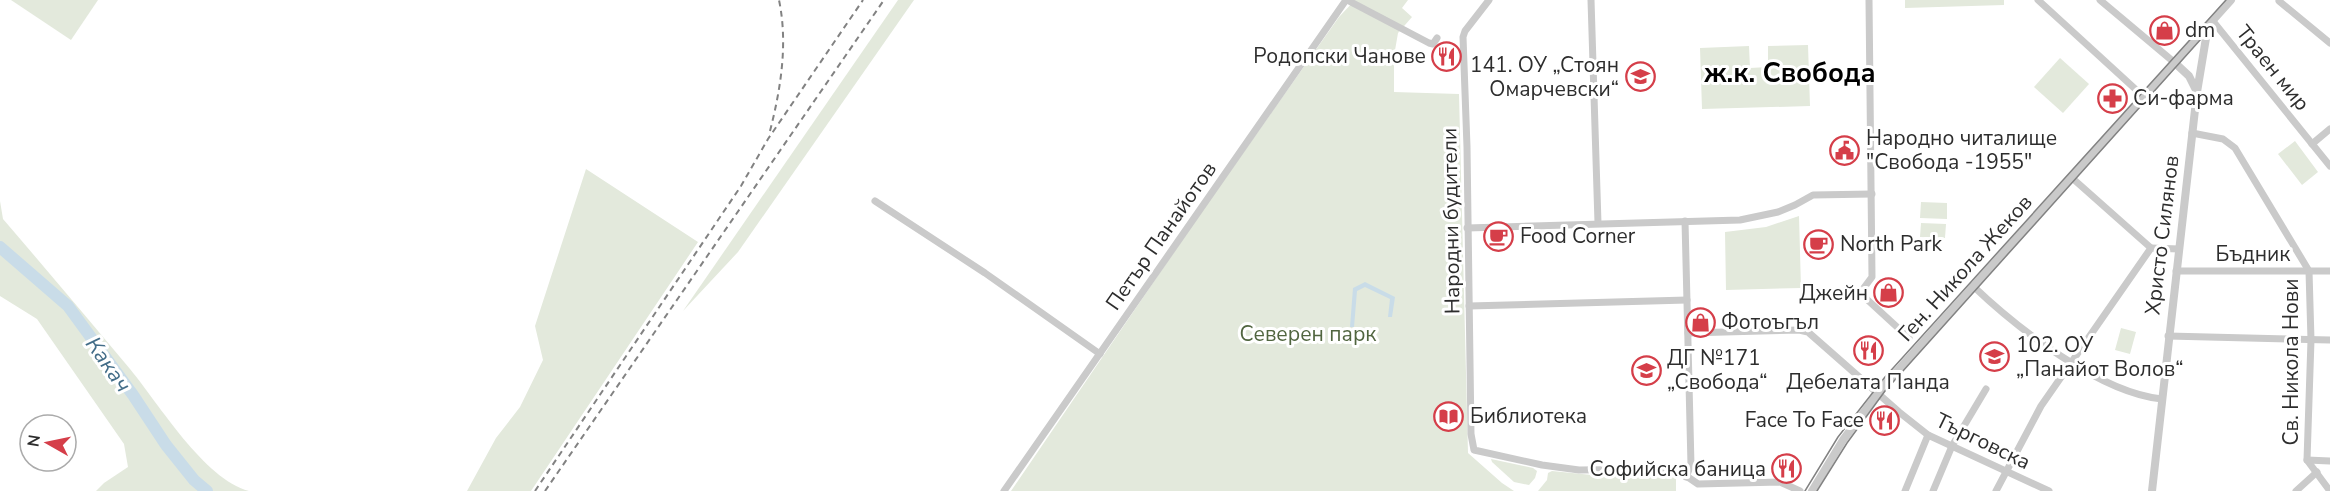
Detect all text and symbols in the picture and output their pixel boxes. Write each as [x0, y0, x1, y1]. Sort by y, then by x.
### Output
shop icon: dm [2148, 14, 2180, 46]
place label: dm [2185, 16, 2215, 44]
street label: Траен мир [2230, 19, 2316, 117]
restaurant icon: Родопски Чанове [1431, 40, 1463, 72]
place label: Родопски Чанове [1253, 42, 1426, 70]
place label: 141. ОУ „Стоян Омарчевски“ [1470, 51, 1619, 103]
district label: ж.к. Свобода [1703, 55, 1876, 92]
school or university icon: 141. ОУ „Стоян Омарчевски“ [1624, 61, 1656, 93]
pharmacy icon: Си-фарма [2096, 82, 2128, 114]
place label: Си-фарма [2133, 84, 2234, 112]
place label: Народно читалище "Свобода -1955" [1866, 124, 2057, 176]
street label: Народни будители [1435, 128, 1467, 314]
public building icon: Народно читалище "Свобода -1955" [1829, 134, 1861, 166]
street label: Христо Силянов [2138, 154, 2186, 316]
street label: Петър Панайотов [1099, 156, 1223, 316]
street label: Ген. Никола Жеков [1892, 189, 2038, 347]
cafe icon: Food Corner [1483, 220, 1515, 252]
place label: Food Corner [1520, 222, 1636, 250]
cafe icon: North Park [1803, 228, 1835, 260]
place label: North Park [1840, 230, 1942, 258]
street label: Бъдник [2216, 240, 2291, 268]
shop icon: Джейн [1873, 277, 1905, 309]
street label: Св. Никола Нови [2277, 278, 2305, 446]
place label: Джейн [1799, 279, 1868, 307]
shop icon: Фотоъгъл [1684, 306, 1716, 338]
place label: Фотоъгъл [1721, 308, 1819, 336]
park label: Северен парк [1240, 320, 1377, 348]
water label: Какач [78, 331, 138, 398]
place label: 102. ОУ „Панайот Волов“ [2016, 331, 2184, 383]
restaurant icon: Дебелата Панда [1852, 335, 1884, 367]
school or university icon: 102. ОУ „Панайот Волов“ [1979, 341, 2011, 373]
place label: ДГ №171 „Свобода“ [1667, 344, 1768, 396]
school or university icon: ДГ №171 „Свобода“ [1630, 354, 1662, 386]
place label: Дебелата Панда [1786, 368, 1950, 396]
library icon: Библиотека [1433, 400, 1465, 432]
place label: Библиотека [1470, 402, 1587, 430]
restaurant icon: Face To Face [1869, 404, 1901, 436]
place label: Face To Face [1745, 406, 1864, 434]
street label: Търговска [1931, 406, 2035, 476]
north arrow [18, 413, 78, 473]
text: N [22, 433, 46, 448]
restaurant icon: Софийска баница [1771, 453, 1803, 485]
place label: Софийска баница [1590, 455, 1766, 483]

